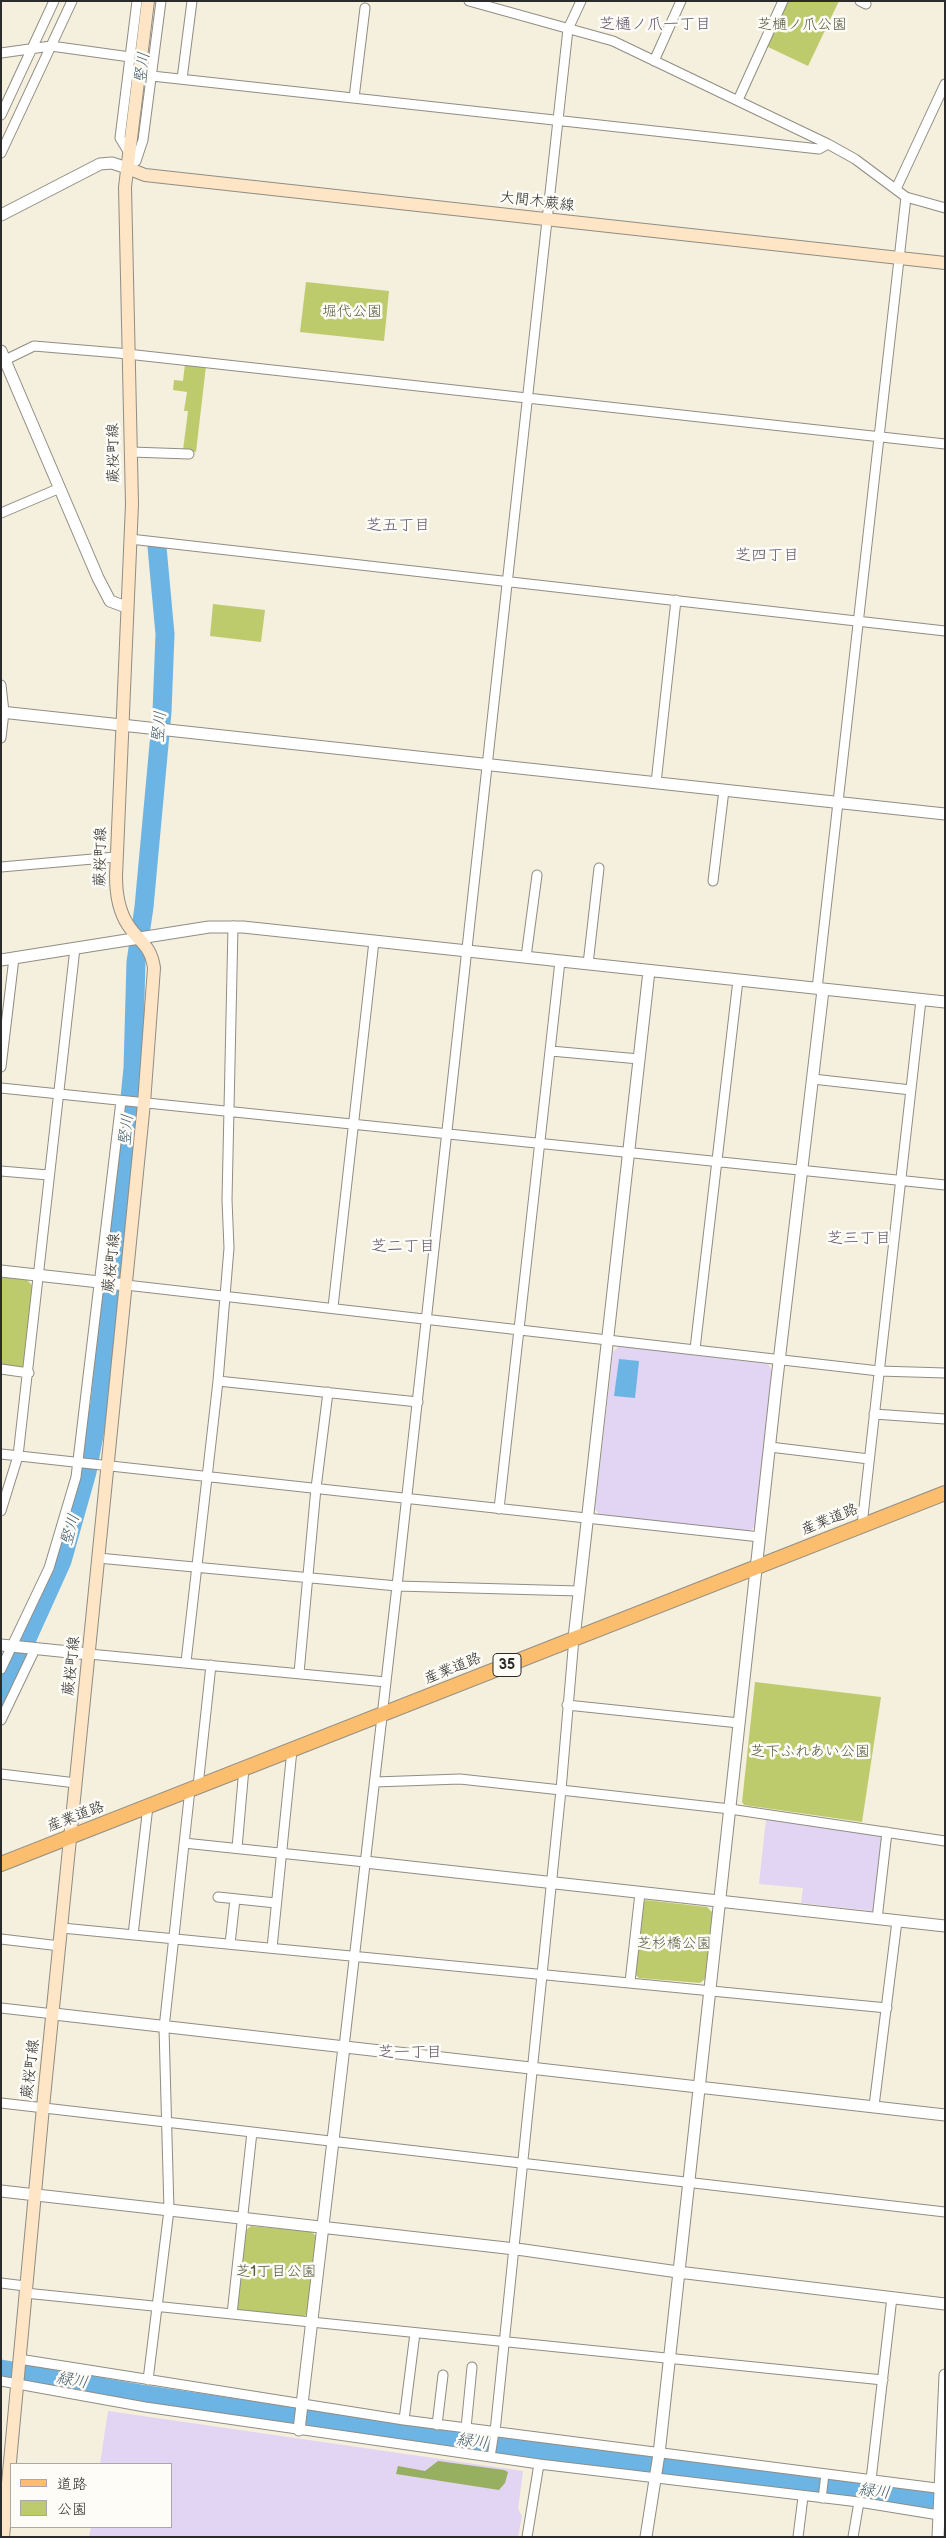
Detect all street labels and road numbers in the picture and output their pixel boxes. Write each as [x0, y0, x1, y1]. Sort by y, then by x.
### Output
street label: 大間木蕨線 [499, 188, 575, 216]
street label: 蕨桜町線 [104, 423, 124, 483]
street label: 蕨桜町線 [91, 827, 111, 887]
street label: 蕨桜町線 [100, 1232, 124, 1294]
street label: 産業道路 [799, 1500, 861, 1540]
street label: 蕨桜町線 [60, 1635, 84, 1697]
street label: 産業道路 [422, 1649, 484, 1689]
road number: 35 [493, 1654, 521, 1676]
street label: 産業道路 [45, 1798, 107, 1836]
street label: 蕨桜町線 [18, 2038, 44, 2100]

